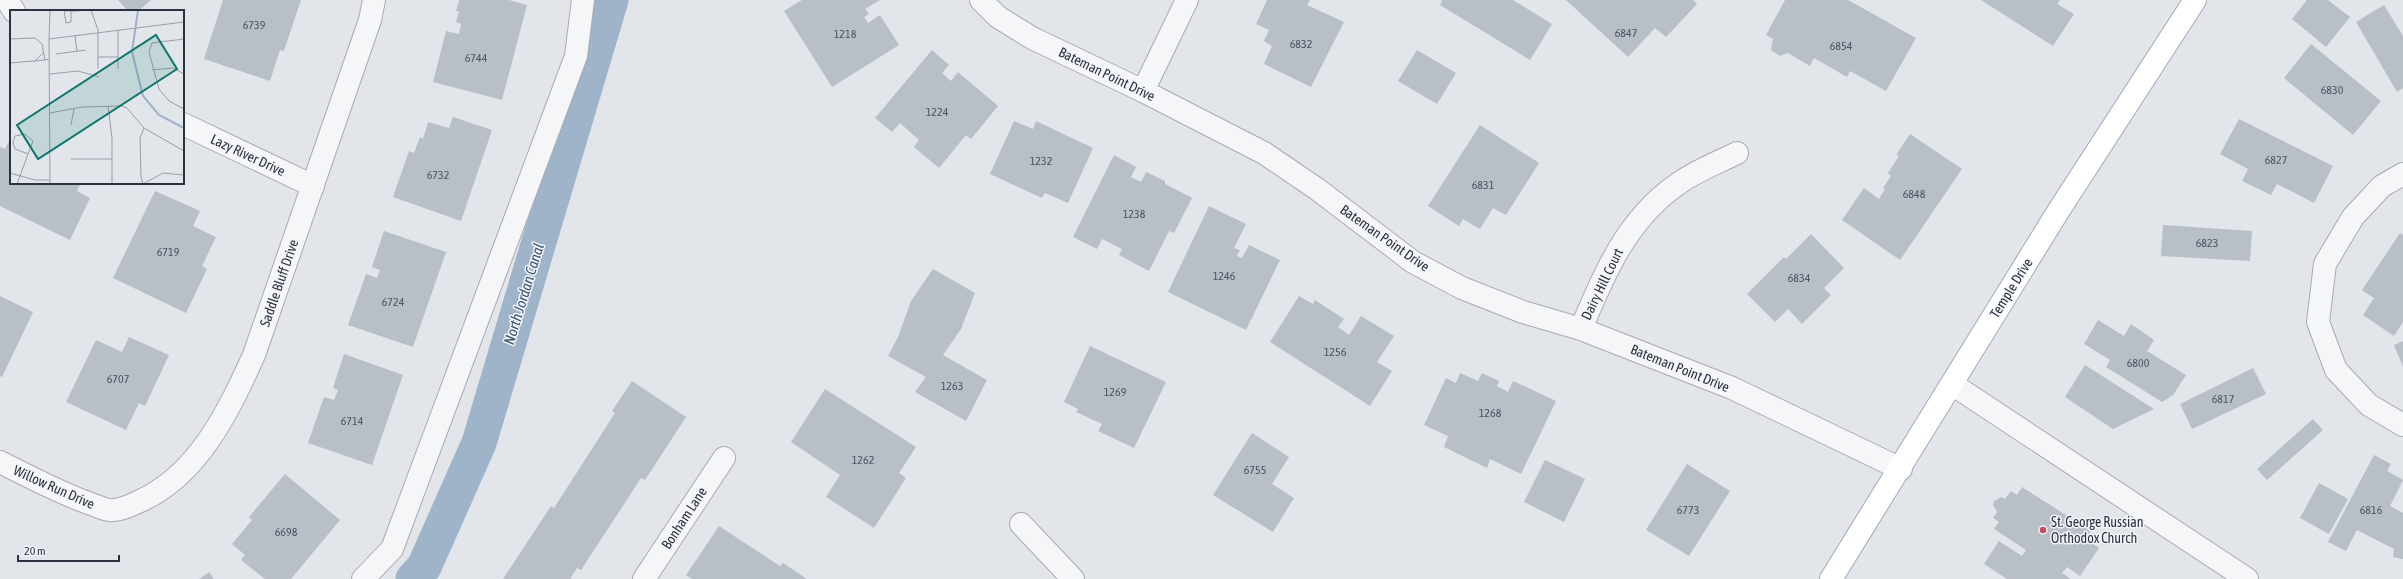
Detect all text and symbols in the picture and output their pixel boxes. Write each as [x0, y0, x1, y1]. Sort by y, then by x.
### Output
inset map [10, 10, 184, 184]
house number: 6739 [243, 18, 266, 32]
house number: 6847 [1615, 26, 1638, 40]
house number: 1218 [834, 27, 857, 41]
house number: 6832 [1290, 37, 1312, 51]
house number: 6854 [1830, 39, 1853, 53]
street label: Bateman Point Drive [1056, 44, 1158, 104]
house number: 6744 [465, 51, 488, 65]
house number: 6830 [2321, 83, 2344, 97]
house number: 1224 [926, 105, 949, 119]
street label: Lazy River Drive [208, 131, 288, 179]
house number: 6827 [2265, 153, 2288, 167]
house number: 1232 [1030, 154, 1052, 168]
house number: 6732 [427, 168, 449, 182]
house number: 6831 [1472, 178, 1495, 192]
house number: 6848 [1903, 187, 1926, 201]
street label: Bateman Point Drive [1337, 201, 1433, 275]
house number: 1238 [1123, 207, 1146, 221]
house number: 6823 [2196, 236, 2218, 250]
street label: Saddle Bluff Drive [257, 237, 301, 329]
water label: North Jordan Canal [500, 241, 547, 347]
house number: 6719 [157, 245, 180, 259]
street label: Dairy Hill Court [1578, 246, 1626, 322]
street label: Temple Drive [1986, 255, 2036, 321]
house number: 1246 [1213, 269, 1236, 283]
house number: 6834 [1788, 271, 1811, 285]
house number: 6724 [382, 295, 405, 309]
street label: Bateman Point Drive [1628, 341, 1732, 395]
house number: 1256 [1324, 345, 1347, 359]
house number: 6800 [2127, 356, 2150, 370]
house number: 6707 [107, 372, 130, 386]
house number: 1263 [941, 379, 963, 393]
house number: 1269 [1104, 385, 1127, 399]
house number: 6817 [2212, 392, 2235, 406]
house number: 1268 [1479, 406, 1502, 420]
house number: 6714 [341, 414, 364, 428]
house number: 1262 [852, 453, 874, 467]
street label: Willow Run Drive [11, 462, 97, 512]
house number: 6755 [1244, 463, 1266, 477]
street label: Bonham Lane [658, 484, 710, 552]
house number: 6773 [1677, 503, 1699, 517]
house number: 6816 [2360, 503, 2383, 517]
place label: St. George Russian Orthodox Church [2051, 514, 2144, 546]
house number: 6698 [275, 525, 298, 539]
marker: St. George Russian Orthodox Church [2038, 525, 2048, 535]
scale bar [18, 537, 119, 563]
text: 20 m [24, 544, 46, 558]

